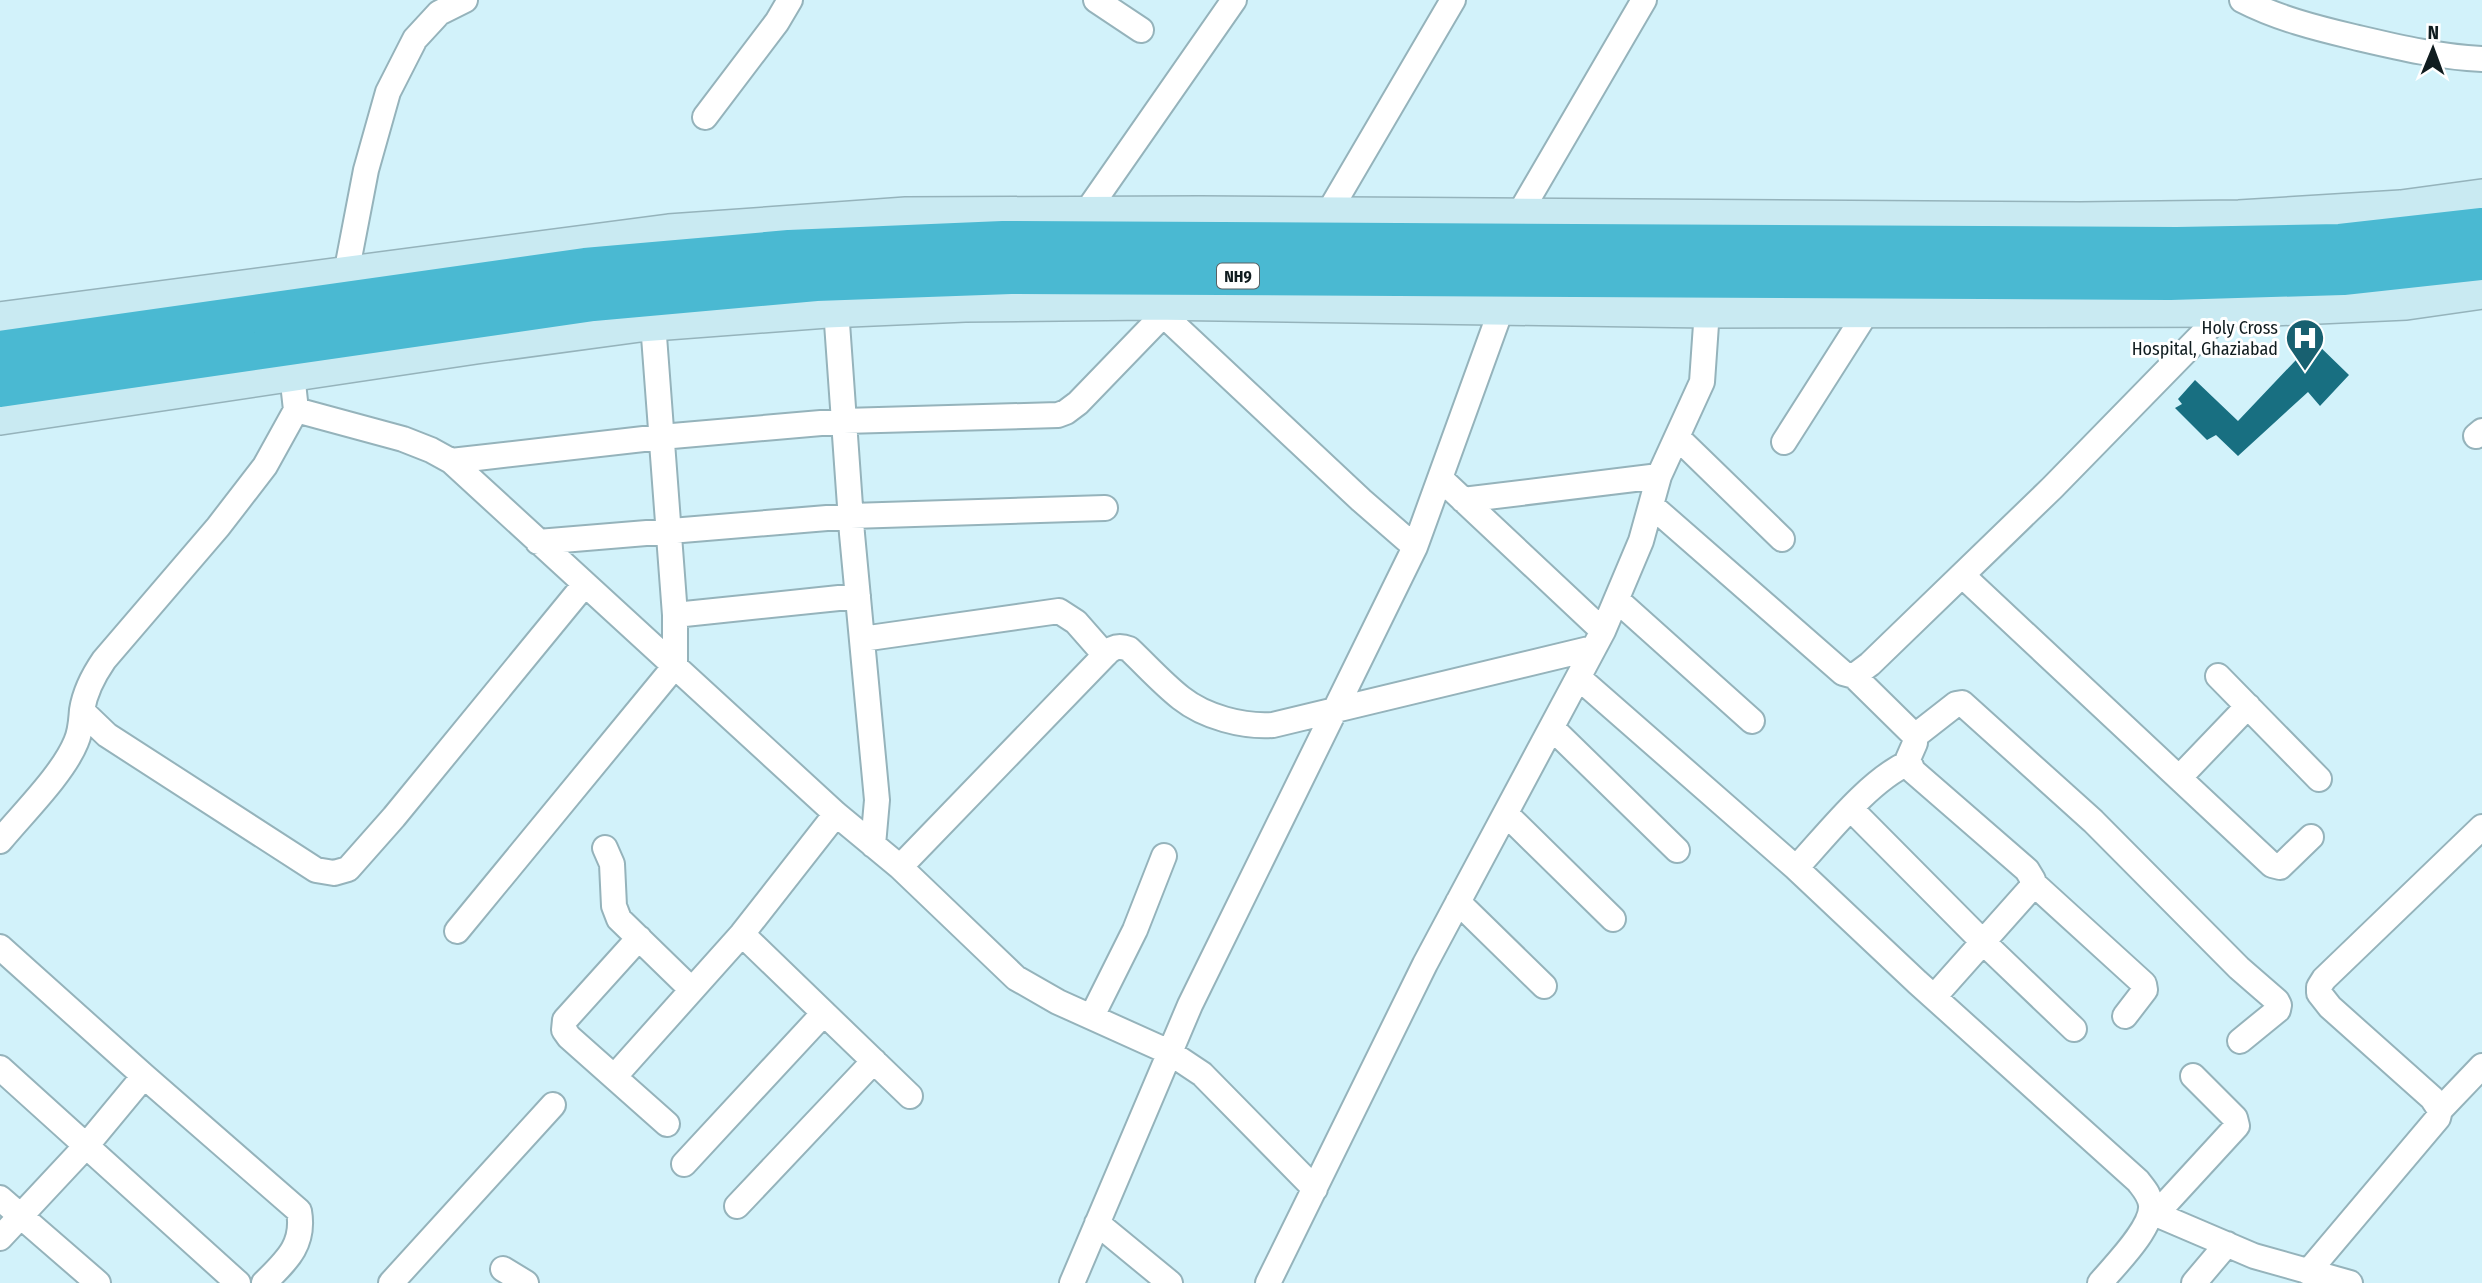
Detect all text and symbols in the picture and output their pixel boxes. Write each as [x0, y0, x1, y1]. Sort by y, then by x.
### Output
north arrow [2398, 14, 2468, 84]
text: N [2427, 21, 2439, 44]
road number: NH9 [1217, 264, 1259, 288]
place label: Holy Cross Hospital, Ghaziabad [2132, 317, 2278, 360]
hospital icon: Holy Cross Hospital, Ghaziabad [2284, 317, 2326, 372]

